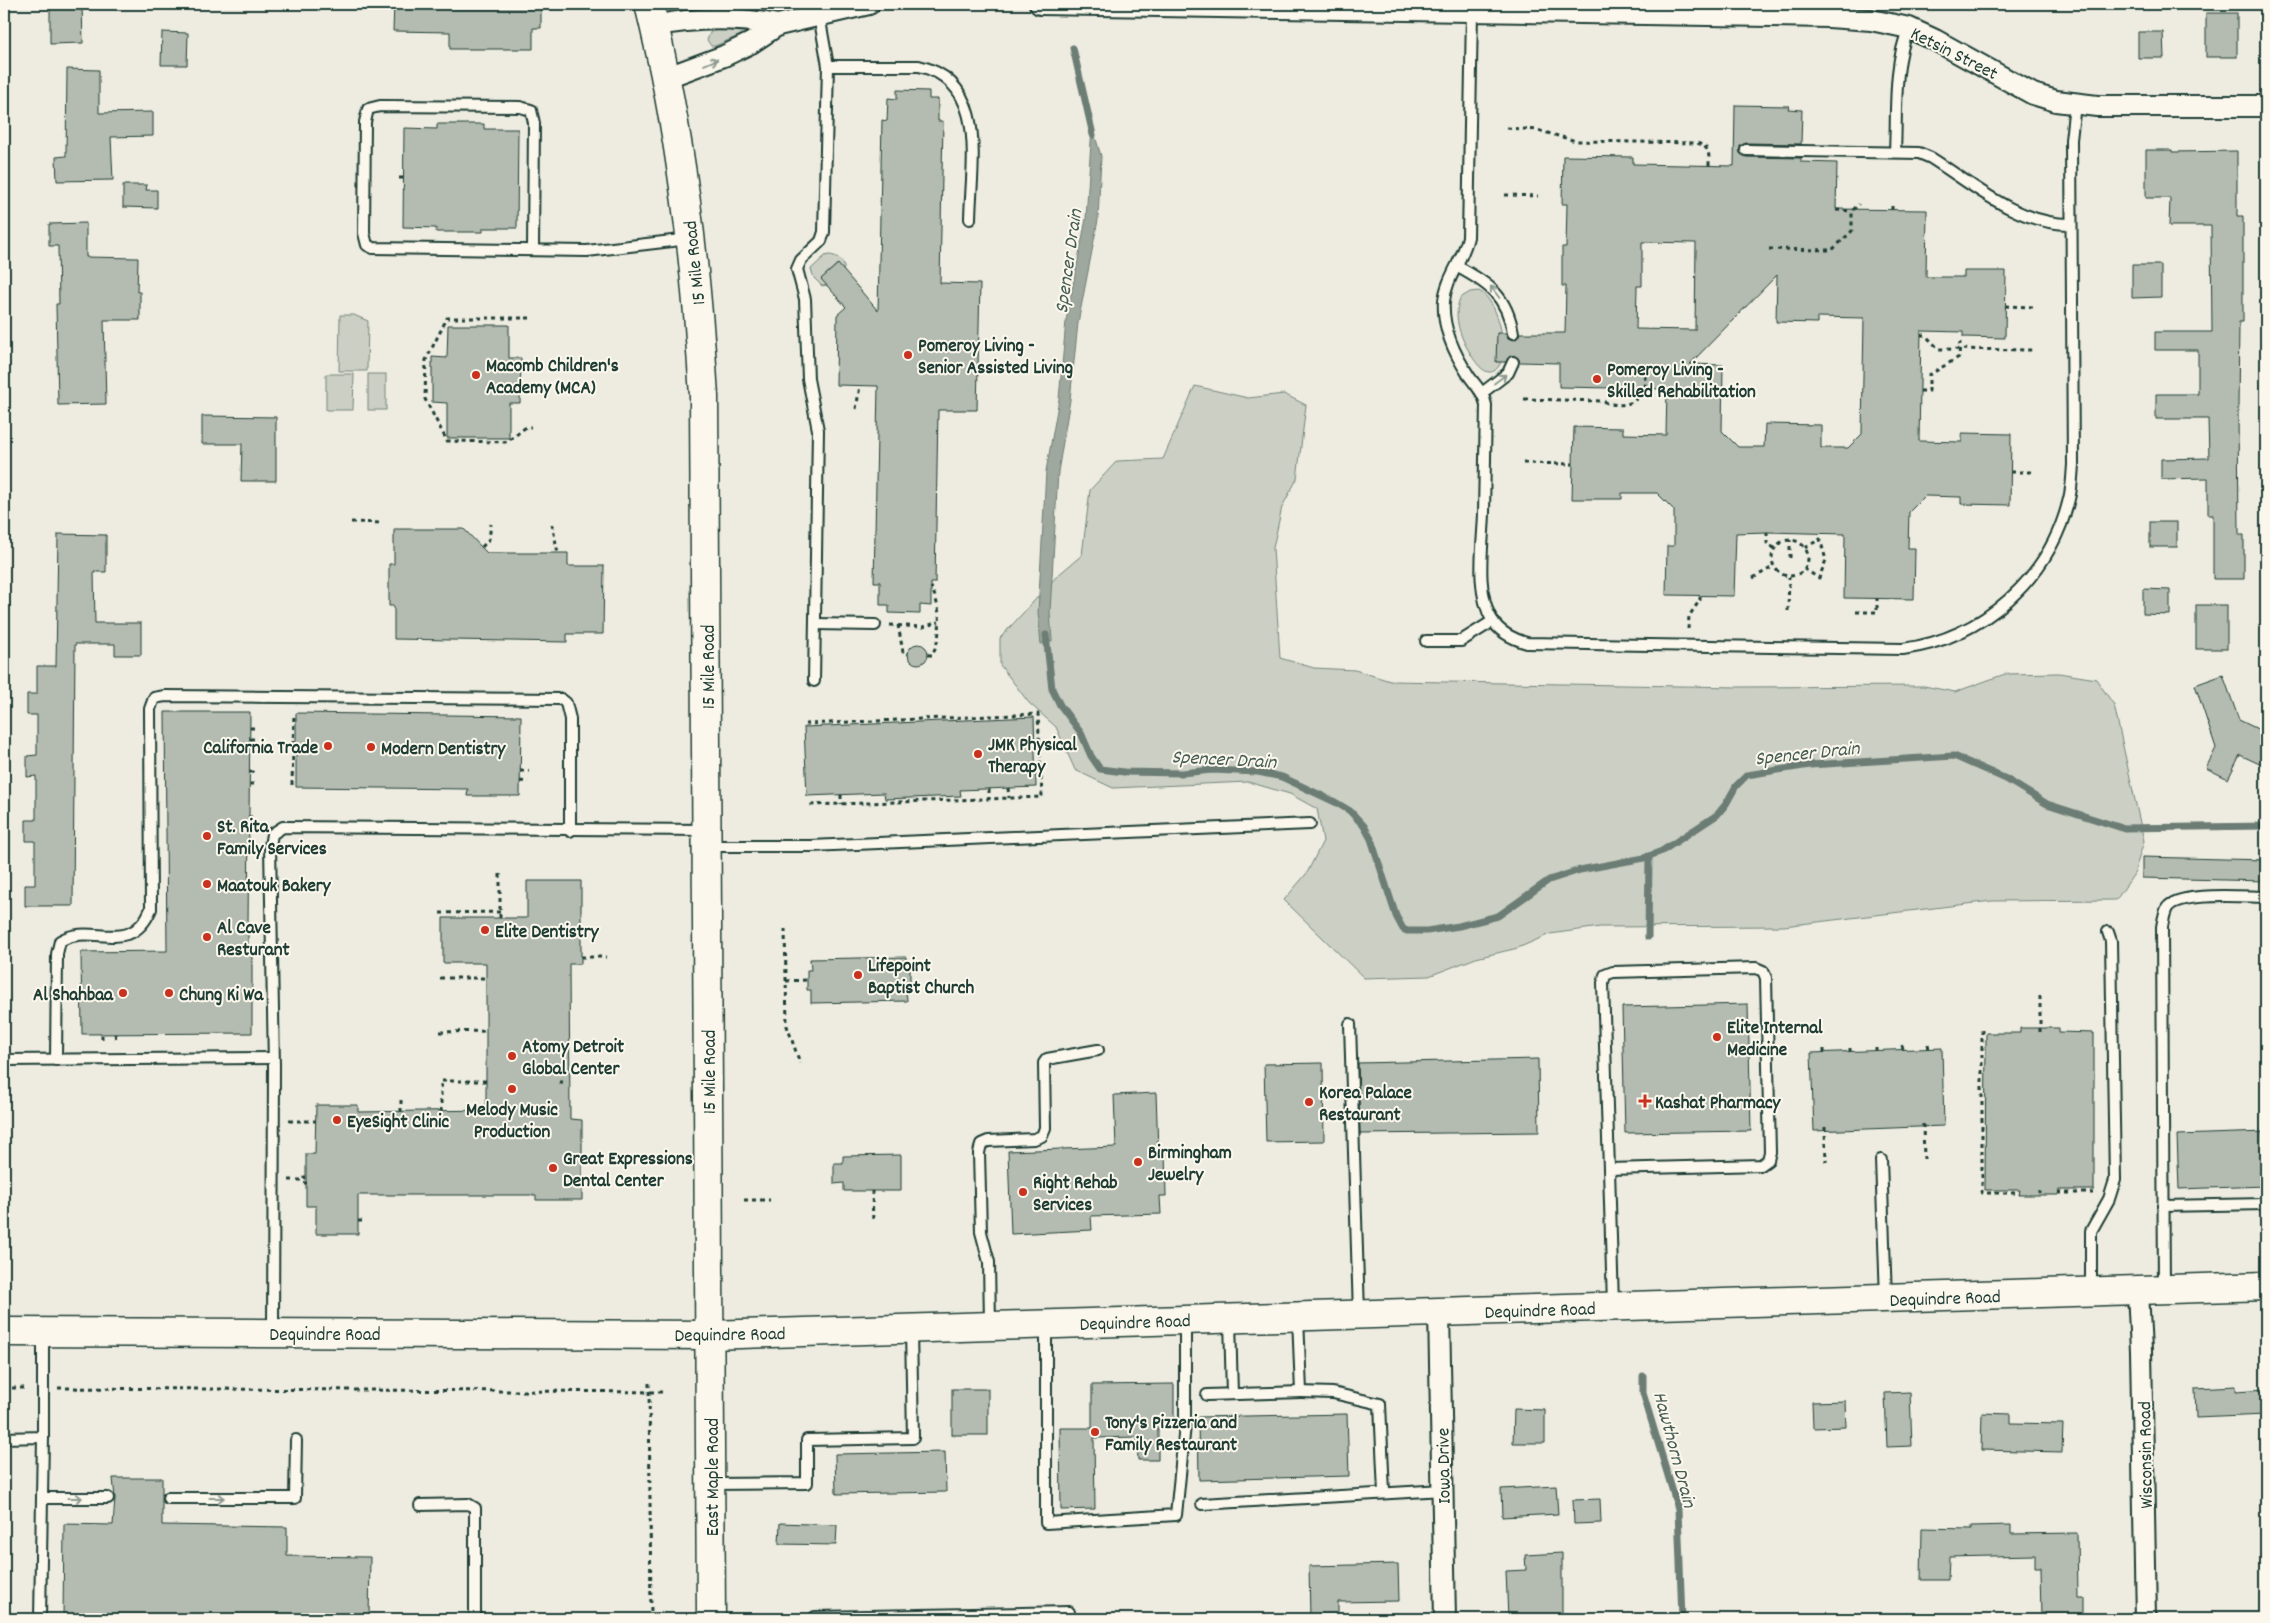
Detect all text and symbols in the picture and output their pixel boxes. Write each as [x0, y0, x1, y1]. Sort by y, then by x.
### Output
street label: Ketsin Street [1905, 22, 2002, 89]
one-way arrow [703, 56, 718, 66]
water label: Spencer Drain [1049, 207, 1091, 315]
street label: 15 Mile Road [679, 219, 714, 306]
one-way arrow [1489, 286, 1500, 299]
place label: Pomeroy Living - Senior Assisted Living [918, 334, 1073, 383]
marker: Pomeroy Living - Senior Assisted Living [902, 349, 914, 361]
place label: Macomb Children's Academy (MCA) [486, 354, 619, 403]
place label: Pomeroy Living - Skilled Rehabilitation [1607, 358, 1756, 407]
marker: Macomb Children's Academy (MCA) [470, 369, 482, 381]
marker: Pomeroy Living - Skilled Rehabilitation [1591, 373, 1603, 385]
one-way arrow [1493, 374, 1506, 385]
street label: 15 Mile Road [697, 625, 724, 709]
place label: JMK Physical Therapy [988, 733, 1077, 782]
water label: Spencer Drain [1754, 735, 1862, 774]
place label: California Trade [203, 736, 318, 763]
place label: Modern Dentistry [381, 737, 507, 764]
marker: California Trade [322, 740, 334, 752]
marker: Modern Dentistry [365, 741, 377, 753]
water label: Spencer Drain [1171, 744, 1278, 778]
marker: JMK Physical Therapy [972, 748, 984, 760]
place label: St. Rita Family Services [217, 815, 327, 864]
marker: St. Rita Family Services [201, 830, 213, 842]
place label: Maatouk Bakery [217, 874, 332, 901]
marker: Maatouk Bakery [201, 878, 213, 890]
place label: Al Cave Resturant [217, 916, 290, 965]
place label: Elite Dentistry [495, 920, 600, 947]
marker: Elite Dentistry [479, 924, 491, 936]
marker: Al Cave Resturant [201, 931, 213, 943]
place label: Lifepoint Baptist Church [868, 954, 974, 1003]
marker: Lifepoint Baptist Church [852, 969, 864, 981]
place label: Al Shahbaa [33, 983, 114, 1010]
place label: Chung Ki Wa [179, 983, 264, 1010]
marker: Al Shahbaa [117, 987, 129, 999]
marker: Chung Ki Wa [163, 987, 175, 999]
place label: Elite Internal Medicine [1727, 1016, 1823, 1065]
street label: 15 Mile Road [698, 1030, 725, 1114]
marker: Elite Internal Medicine [1711, 1031, 1723, 1043]
place label: Atomy Detroit Global Center [522, 1035, 624, 1084]
marker: Atomy Detroit Global Center [506, 1050, 518, 1062]
place label: Korea Palace Restaurant [1319, 1081, 1412, 1130]
marker: Melody Music Production [506, 1083, 518, 1095]
place label: Kashat Pharmacy [1655, 1091, 1782, 1118]
marker: Kashat Pharmacy [1639, 1095, 1651, 1107]
marker: Korea Palace Restaurant [1303, 1096, 1315, 1108]
place label: Melody Music Production [466, 1098, 558, 1147]
place label: EyeSight Clinic [347, 1110, 450, 1137]
marker: EyeSight Clinic [331, 1114, 343, 1126]
place label: Birmingham Jewelry [1148, 1141, 1232, 1190]
place label: Great Expressions Dental Center [563, 1147, 693, 1196]
marker: Birmingham Jewelry [1132, 1156, 1144, 1168]
marker: Great Expressions Dental Center [547, 1162, 559, 1174]
place label: Right Rehab Services [1033, 1171, 1118, 1220]
marker: Right Rehab Services [1017, 1186, 1029, 1198]
street label: Dequindre Road [1889, 1285, 2001, 1316]
street label: Dequindre Road [1484, 1297, 1596, 1328]
street label: Dequindre Road [1079, 1309, 1191, 1340]
street label: Dequindre Road [674, 1322, 786, 1351]
street label: Dequindre Road [269, 1323, 381, 1350]
water label: Hawthorn Drain [1644, 1389, 1702, 1512]
street label: Wisconsin Road [2133, 1401, 2162, 1509]
place label: Tony's Pizzeria and Family Restaurant [1105, 1411, 1237, 1460]
street label: East Maple Road [701, 1418, 728, 1536]
marker: Tony's Pizzeria and Family Restaurant [1089, 1426, 1101, 1438]
street label: Iowa Drive [1431, 1427, 1460, 1504]
one-way arrow [66, 1493, 83, 1503]
one-way arrow [208, 1493, 225, 1503]

